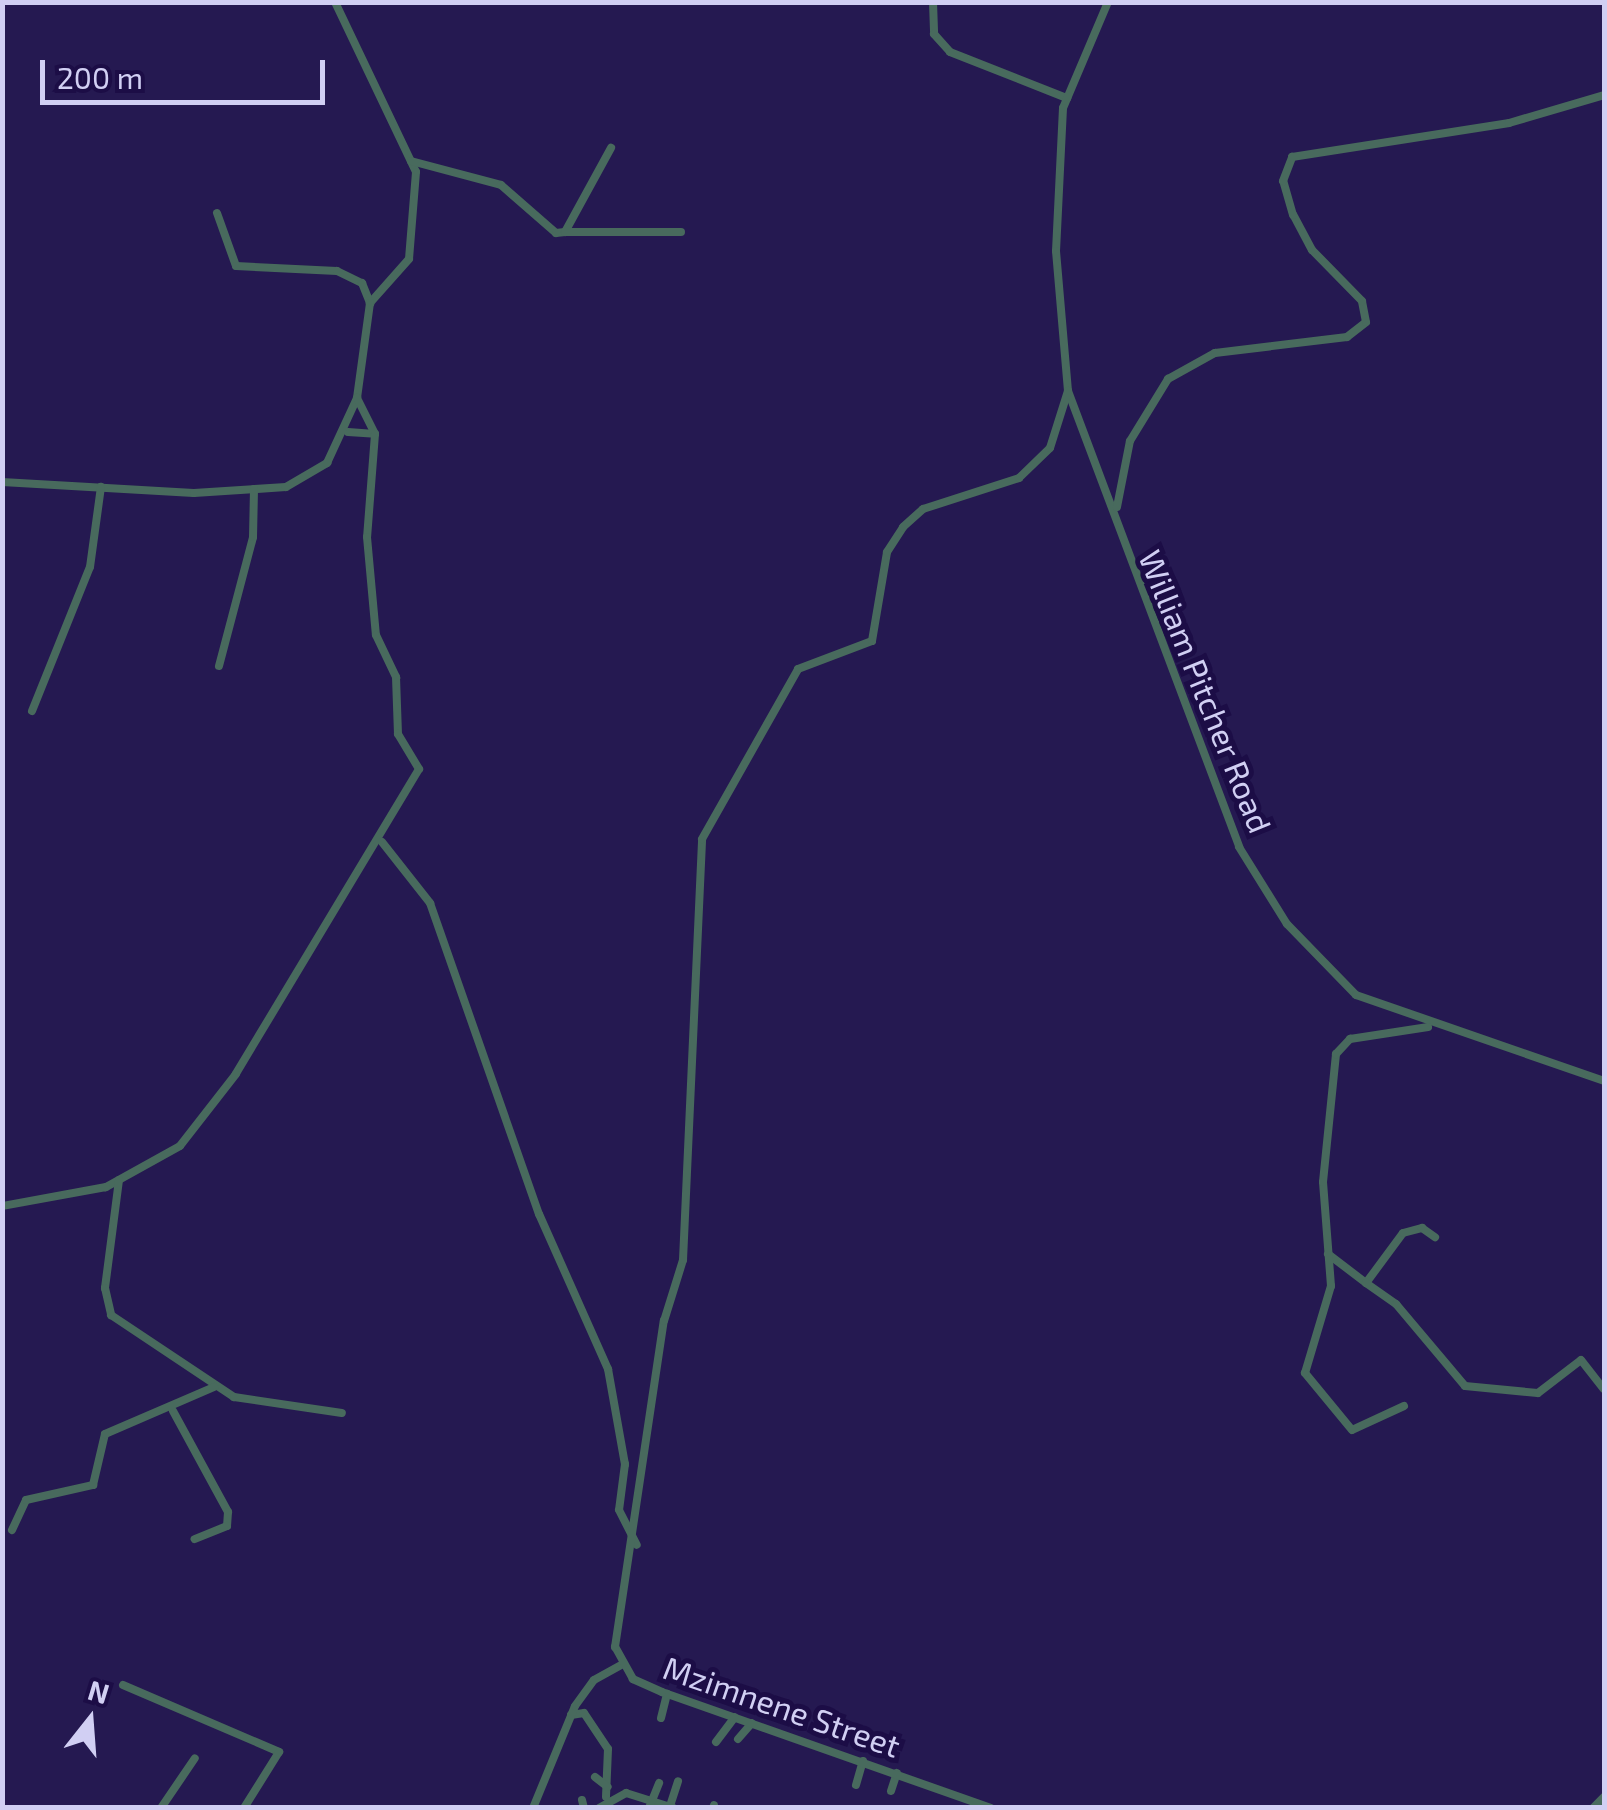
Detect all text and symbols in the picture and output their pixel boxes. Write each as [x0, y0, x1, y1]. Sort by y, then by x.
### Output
scale bar [45, 40, 330, 102]
text: 200 m [57, 59, 143, 95]
street label: William Pitcher Road [1132, 544, 1280, 838]
street label: Mzimnene Street [659, 1647, 905, 1765]
north arrow [40, 1670, 140, 1770]
text: N [84, 1672, 113, 1711]

